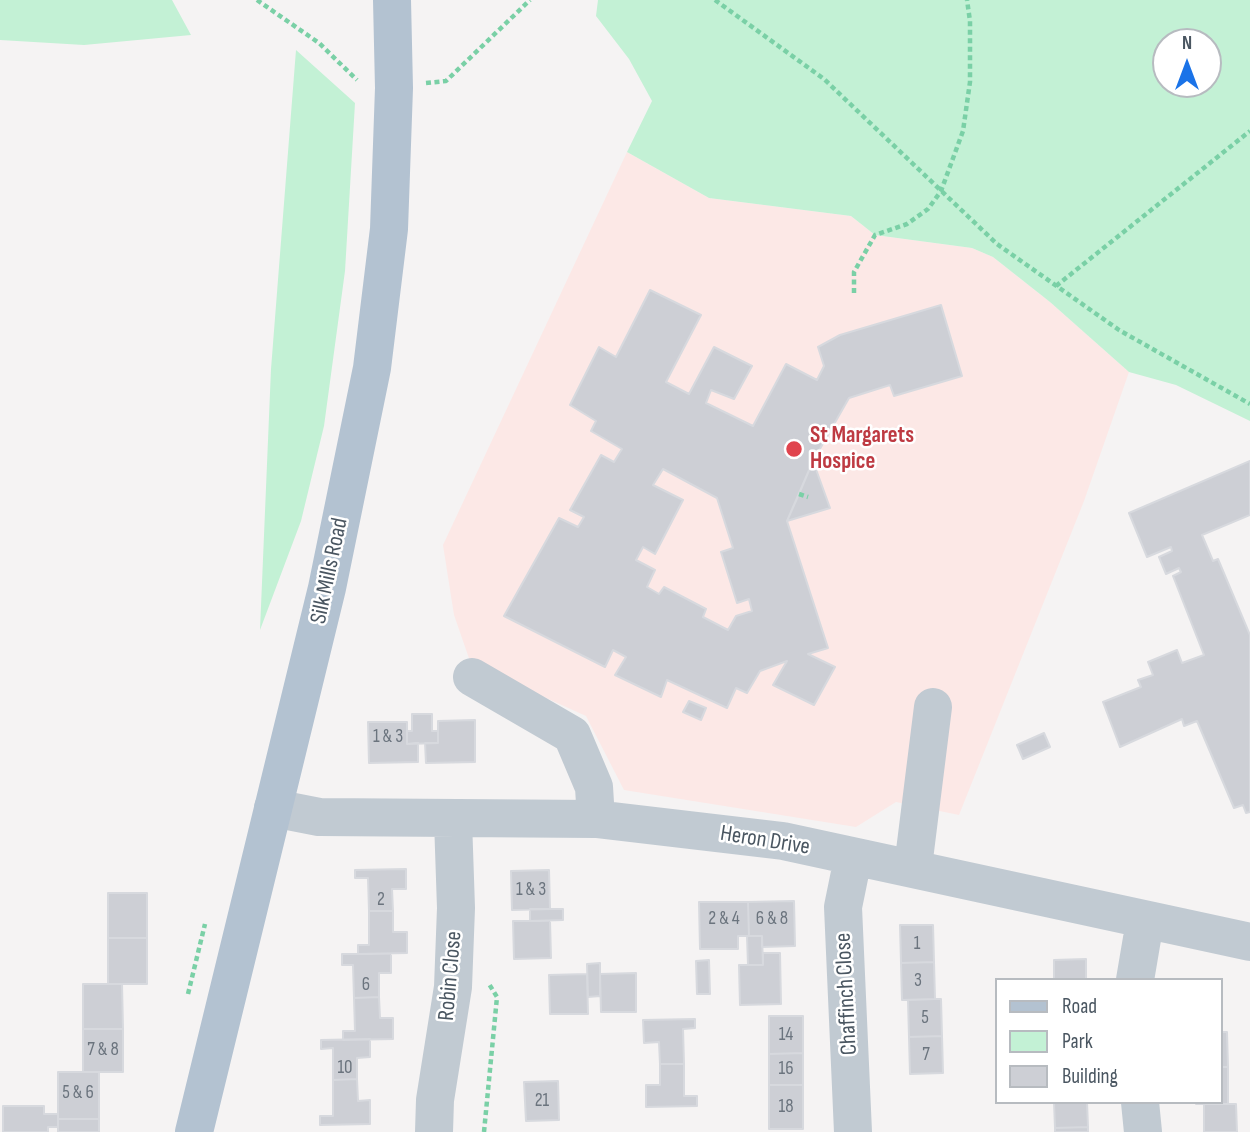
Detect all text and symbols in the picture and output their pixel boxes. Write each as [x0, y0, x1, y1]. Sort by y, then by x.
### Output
north arrow [1152, 28, 1222, 98]
text: N [1182, 32, 1192, 55]
place label: St Margarets Hospice [810, 422, 914, 476]
marker: St Margarets Hospice [784, 439, 804, 459]
street label: Silk Mills Road [305, 516, 355, 626]
house number: 1 & 3 [373, 726, 403, 748]
street label: Heron Drive [718, 820, 812, 862]
house number: 1 & 3 [516, 879, 546, 901]
house number: 2 [377, 889, 385, 911]
house number: 2 & 4 [708, 908, 740, 930]
house number: 6 & 8 [756, 908, 788, 930]
street label: Robin Close [433, 930, 469, 1022]
street label: Chaffinch Close [830, 932, 864, 1056]
house number: 1 [914, 933, 920, 955]
house number: 3 [914, 970, 922, 992]
house number: 6 [362, 974, 370, 996]
legend [995, 978, 1222, 1104]
text: Road [1062, 994, 1097, 1019]
house number: 5 [921, 1007, 929, 1029]
house number: 14 [779, 1024, 793, 1046]
text: Park [1062, 1029, 1093, 1054]
house number: 7 & 8 [87, 1039, 119, 1061]
house number: 7 [922, 1044, 930, 1066]
house number: 10 [337, 1057, 353, 1079]
house number: 16 [779, 1058, 793, 1080]
text: Building [1062, 1064, 1118, 1089]
house number: 5 & 6 [62, 1082, 94, 1104]
house number: 21 [535, 1090, 549, 1112]
house number: 18 [779, 1096, 793, 1118]

